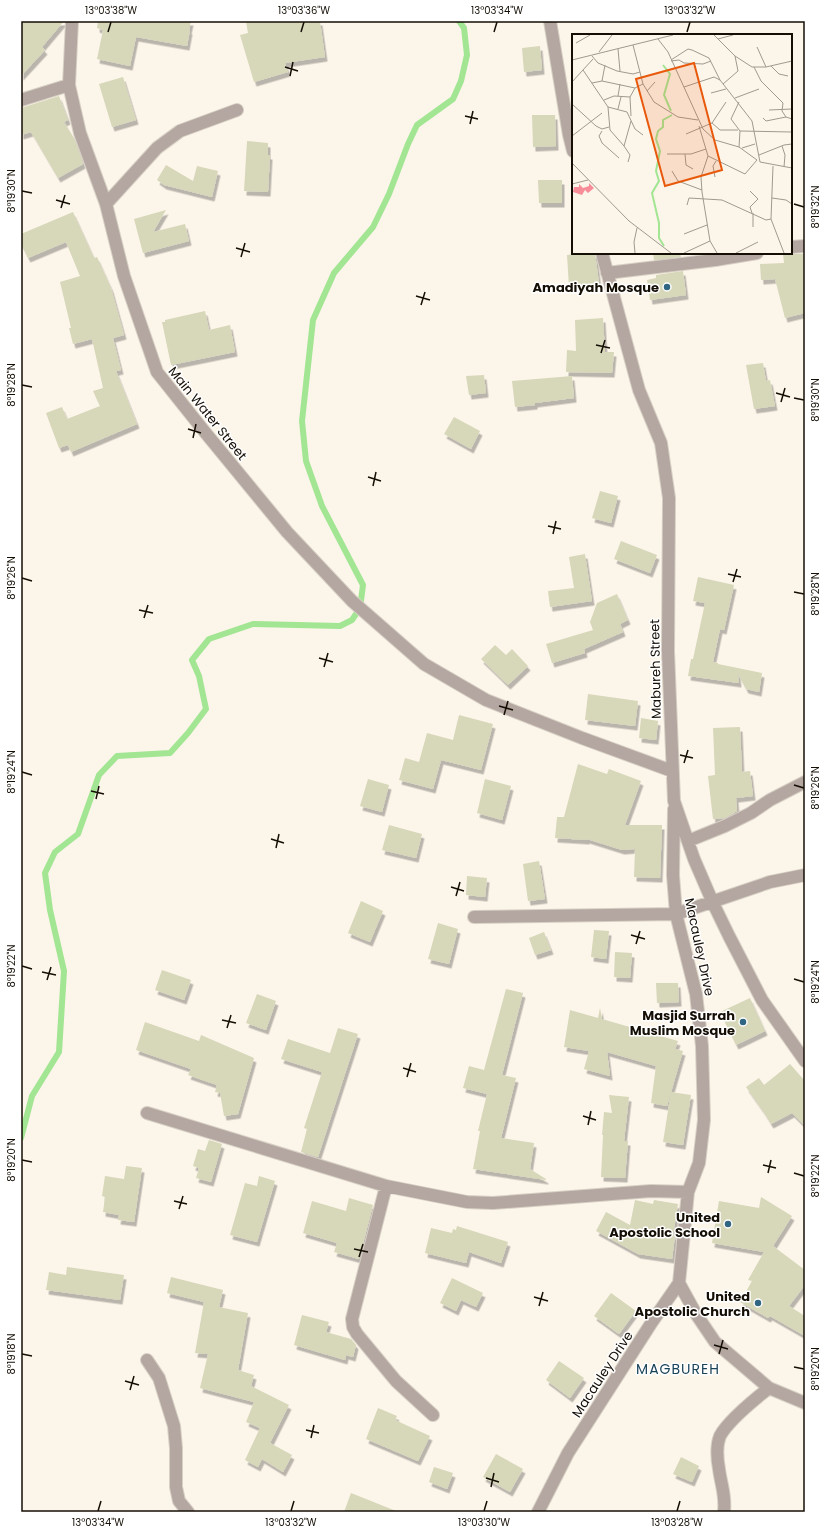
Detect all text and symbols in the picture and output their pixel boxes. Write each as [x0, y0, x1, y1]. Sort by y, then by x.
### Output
text: 13°03'38"W [85, 3, 137, 18]
text: 13°03'36"W [278, 3, 330, 18]
text: 13°03'34"W [471, 3, 523, 18]
text: 13°03'32"W [664, 3, 716, 18]
inset map [572, 34, 792, 254]
text: 8°19'30"N [4, 169, 19, 213]
text: 8°19'32"N [808, 185, 823, 229]
place label: Amadiyah Mosque [533, 278, 659, 297]
marker: Amadiyah Mosque [662, 282, 672, 292]
street label: Main Water Street [164, 362, 252, 464]
text: 8°19'28"N [4, 363, 19, 407]
text: 8°19'30"N [808, 378, 823, 422]
text: 8°19'26"N [4, 556, 19, 600]
text: 8°19'28"N [808, 572, 823, 616]
street label: Mabureh Street [645, 619, 666, 719]
text: 8°19'24"N [4, 750, 19, 794]
text: 8°19'26"N [808, 766, 823, 810]
street label: Macauley Drive [680, 896, 719, 998]
text: 8°19'22"N [4, 945, 19, 987]
text: 8°19'24"N [808, 960, 823, 1004]
place label: Masjid Surrah Muslim Mosque [630, 1006, 735, 1040]
marker: Masjid Surrah Muslim Mosque [738, 1017, 748, 1027]
text: 8°19'20"N [4, 1138, 19, 1182]
text: 8°19'22"N [808, 1155, 823, 1197]
place label: United Apostolic School [609, 1208, 720, 1242]
marker: United Apostolic School [723, 1219, 733, 1229]
place label: United Apostolic Church [635, 1287, 750, 1321]
marker: United Apostolic Church [753, 1298, 763, 1308]
street label: Macauley Drive [567, 1327, 638, 1421]
text: 8°19'18"N [4, 1334, 19, 1374]
text: 8°19'20"N [808, 1347, 823, 1391]
district label: MAGBUREH [636, 1359, 720, 1379]
text: 13°03'34"W [72, 1515, 124, 1530]
text: 13°03'32"W [265, 1515, 317, 1530]
text: 13°03'30"W [458, 1515, 510, 1530]
text: 13°03'28"W [651, 1515, 703, 1530]

